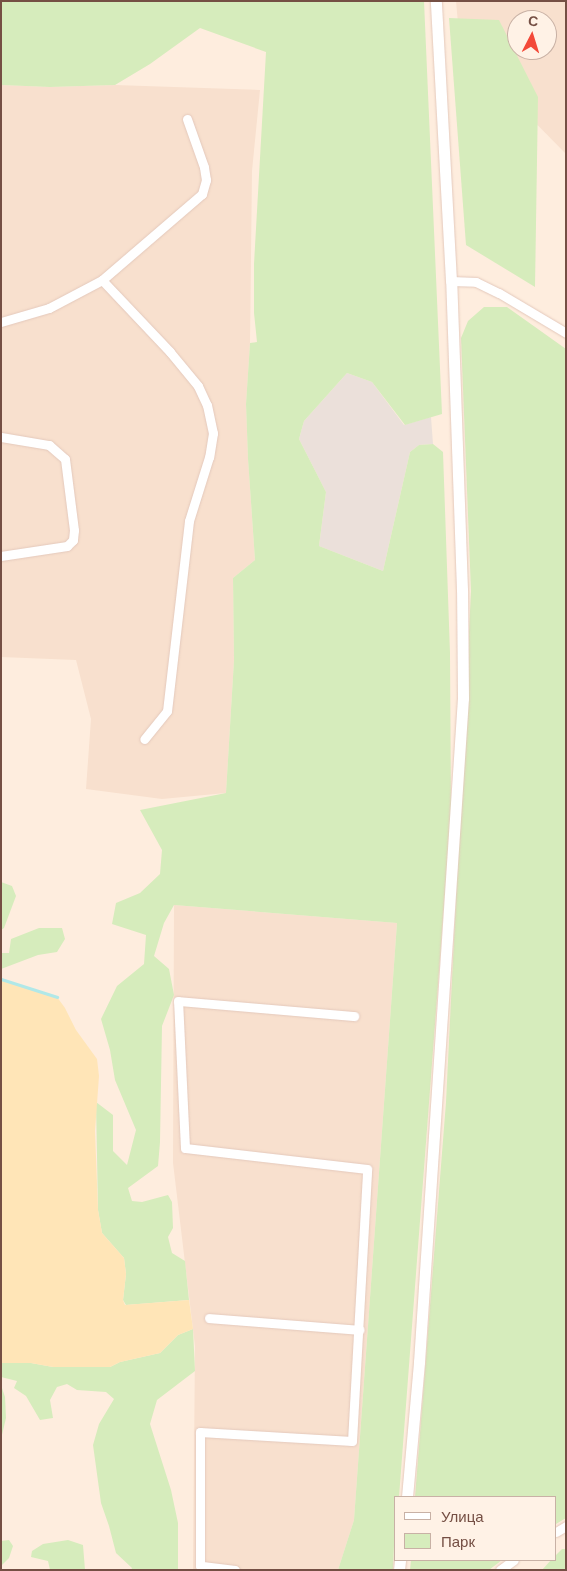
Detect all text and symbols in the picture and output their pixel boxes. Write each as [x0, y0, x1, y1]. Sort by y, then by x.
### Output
north arrow [507, 10, 557, 60]
text: С [527, 12, 539, 29]
legend [394, 1496, 557, 1561]
text: Улица [441, 1507, 484, 1525]
text: Парк [441, 1532, 475, 1550]

